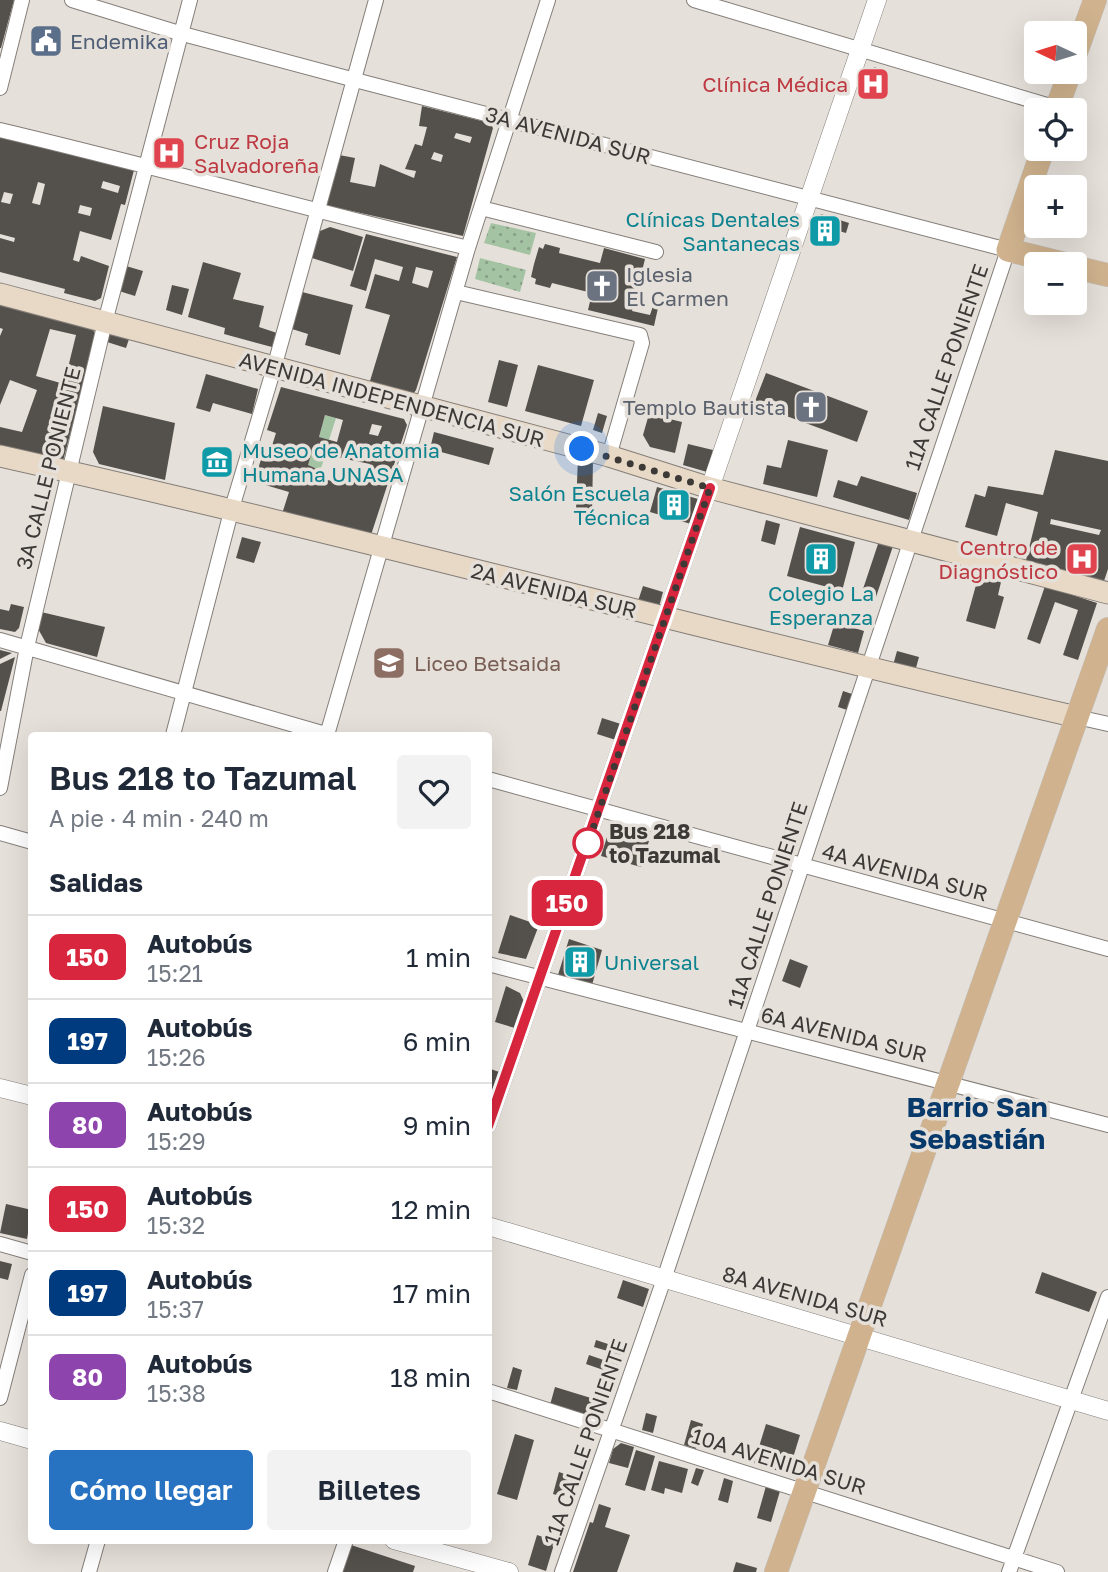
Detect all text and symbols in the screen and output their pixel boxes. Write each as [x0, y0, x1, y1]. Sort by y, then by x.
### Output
north arrow [1024, 21, 1087, 84]
map controls [1024, 21, 1087, 315]
public building icon: Endemika [27, 22, 65, 60]
place label: Endemika [70, 28, 169, 54]
hospital icon: Clínica Médica [854, 65, 892, 103]
place label: Clínica Médica [702, 71, 848, 97]
button: locate [1024, 98, 1087, 161]
street label: 3A AVENIDA SUR [483, 100, 653, 170]
place label: Cruz Roja Salvadoreña [194, 128, 319, 178]
hospital icon: Cruz Roja Salvadoreña [150, 134, 188, 172]
button: + [1024, 175, 1087, 238]
place label: Clínicas Dentales Santanecas [625, 206, 800, 256]
building icon: Clínicas Dentales Santanecas [806, 212, 844, 250]
button: − [1024, 252, 1087, 315]
place label: Iglesia El Carmen [626, 261, 729, 311]
street label: 11A CALLE PONIENTE [899, 261, 993, 473]
church icon: Iglesia El Carmen [583, 267, 621, 305]
street label: AVENIDA INDEPENDENCIA SUR [237, 346, 547, 452]
street label: 3A CALLE PONIENTE [10, 364, 86, 572]
church icon: Templo Bautista [792, 388, 830, 426]
place label: Templo Bautista [623, 394, 786, 420]
your location [564, 431, 599, 466]
place label: Museo de Anatomia Humana UNASA [242, 437, 440, 487]
museum icon: Museo de Anatomia Humana UNASA [198, 443, 236, 481]
place label: Salón Escuela Técnica [509, 480, 650, 530]
building icon: Salón Escuela Técnica [655, 486, 693, 524]
place label: Centro de Diagnóstico [938, 534, 1058, 584]
building icon: Colegio La Esperanza [802, 540, 840, 578]
hospital icon: Centro de Diagnóstico [1063, 540, 1101, 578]
street label: 2A AVENIDA SUR [468, 557, 640, 623]
place label: Colegio La Esperanza [768, 580, 874, 630]
school or university icon: Liceo Betsaida [370, 644, 408, 682]
place label: Liceo Betsaida [414, 650, 561, 676]
button: heart [397, 755, 471, 829]
text: Bus 218 to Tazumal [49, 758, 357, 797]
street label: 11A CALLE PONIENTE [721, 798, 813, 1012]
text: A pie · 4 min · 240 m [49, 804, 269, 832]
place label: Bus 218 to Tazumal [609, 818, 720, 868]
marker: Bus 218 to Tazumal [573, 828, 603, 858]
street label: 4A AVENIDA SUR [819, 837, 991, 907]
text: Salidas [49, 867, 143, 898]
line badge: 150 [527, 880, 607, 926]
text: 150 [546, 888, 588, 917]
text: Autobús [147, 928, 253, 959]
text: 150 [66, 942, 109, 971]
text: 1 min [406, 942, 471, 973]
building icon: Universal [561, 943, 599, 981]
place label: Universal [604, 949, 699, 975]
text: 15:21 [147, 959, 203, 987]
street label: 6A AVENIDA SUR [758, 1001, 930, 1067]
text: Autobús [147, 1012, 253, 1043]
text: 197 [67, 1026, 108, 1055]
text: 6 min [403, 1026, 471, 1057]
text: 15:26 [147, 1043, 206, 1071]
district label: Barrio San Sebastián [906, 1090, 1048, 1155]
text: Autobús [147, 1096, 253, 1127]
text: 80 [72, 1110, 103, 1139]
text: 9 min [403, 1110, 471, 1141]
text: 15:29 [147, 1127, 206, 1155]
text: Autobús [147, 1180, 253, 1211]
text: 150 [66, 1194, 109, 1223]
text: 12 min [391, 1194, 471, 1225]
text: 15:32 [147, 1211, 205, 1239]
street label: 8A AVENIDA SUR [720, 1260, 890, 1332]
text: Autobús [147, 1264, 253, 1295]
text: 197 [67, 1278, 108, 1307]
text: 17 min [392, 1278, 471, 1309]
text: 15:37 [147, 1295, 204, 1323]
street label: 11A CALLE PONIENTE [538, 1336, 632, 1548]
text: Autobús [147, 1348, 253, 1379]
text: 80 [72, 1362, 103, 1391]
text: 18 min [390, 1362, 471, 1393]
text: 15:38 [147, 1379, 206, 1407]
street label: 10A AVENIDA SUR [689, 1422, 869, 1500]
button: Cómo llegar [49, 1450, 253, 1530]
button: Billetes [267, 1450, 471, 1530]

